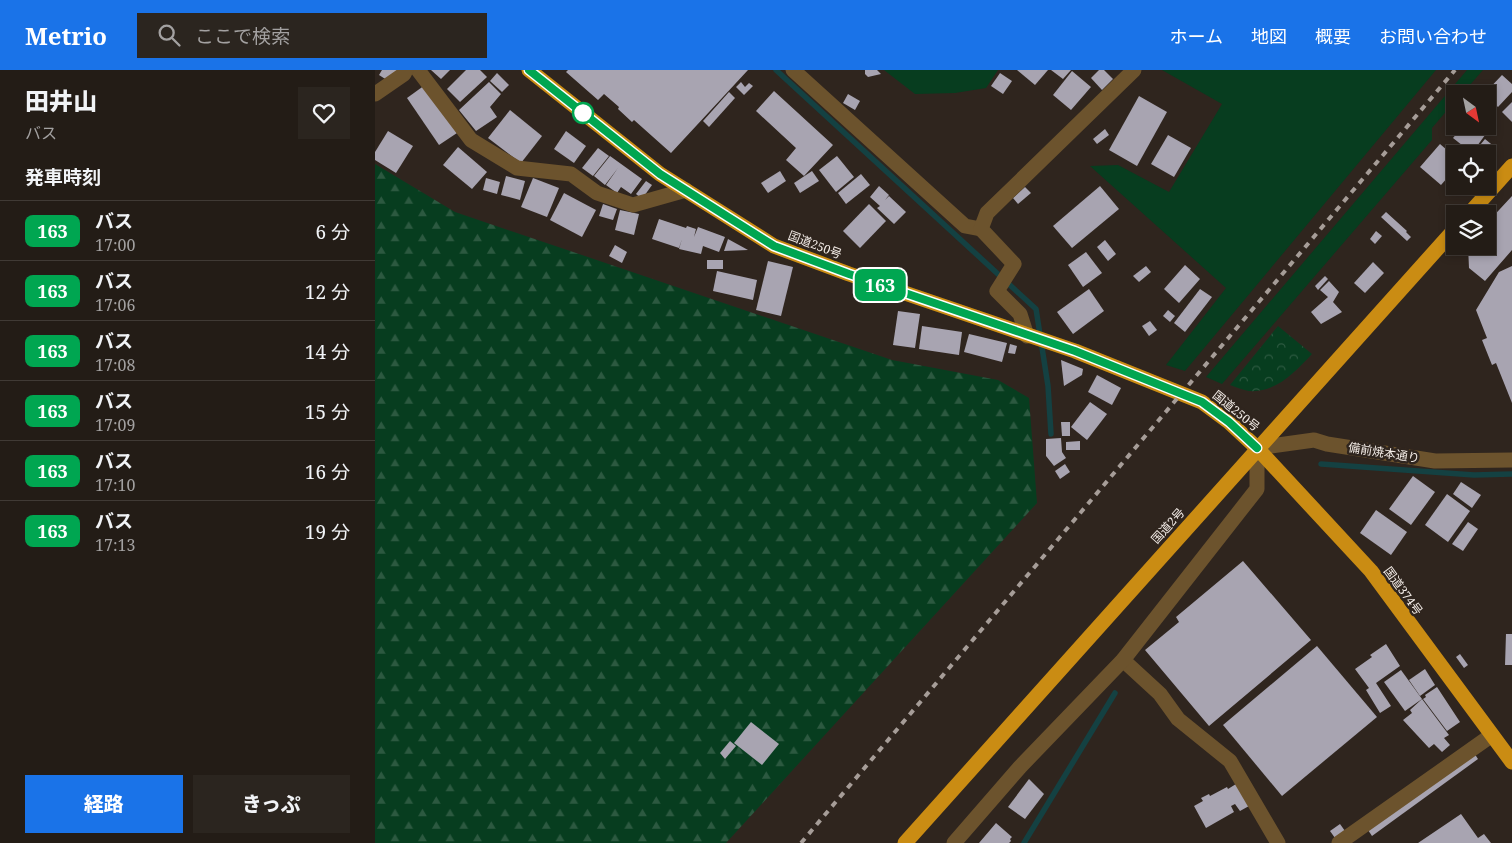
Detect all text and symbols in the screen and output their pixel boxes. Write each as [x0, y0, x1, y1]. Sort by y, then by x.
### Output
search box [137, 13, 487, 58]
text: Metrio [25, 19, 107, 52]
icon: search [155, 21, 183, 49]
text: ここで検索 [195, 23, 290, 49]
text: ホーム [1170, 24, 1223, 48]
text: 地図 [1251, 24, 1287, 48]
text: 概要 [1315, 24, 1351, 48]
text: お問い合わせ [1379, 24, 1487, 48]
text: 田井山 [25, 84, 97, 117]
north arrow [1446, 85, 1496, 135]
map controls [1446, 85, 1496, 255]
button: heart [298, 87, 350, 139]
unlabelled marker [572, 102, 594, 124]
text: バス [25, 122, 57, 144]
button: locate [1446, 145, 1496, 195]
text: 発車時刻 [25, 164, 101, 190]
button: layers [1446, 205, 1496, 255]
text: バス [95, 208, 133, 234]
text: 163 [37, 219, 68, 243]
text: 6 分 [315, 219, 350, 245]
street label: 国道250号 [786, 227, 844, 263]
text: 17:00 [95, 234, 135, 256]
text: バス [95, 268, 133, 294]
line badge: 163 [851, 269, 909, 301]
text: 163 [865, 273, 895, 297]
text: 163 [37, 279, 68, 303]
text: 12 分 [305, 279, 350, 305]
text: 17:06 [95, 294, 135, 316]
text: バス [95, 328, 133, 354]
text: 163 [37, 339, 68, 363]
text: 14 分 [305, 339, 350, 365]
text: 17:08 [95, 354, 135, 376]
street label: 国道250号 [1209, 386, 1263, 435]
text: バス [95, 388, 133, 414]
text: 163 [37, 399, 68, 423]
text: 15 分 [305, 399, 350, 425]
text: 17:09 [95, 414, 135, 436]
street label: 備前焼本通り [1347, 438, 1421, 467]
text: バス [95, 448, 133, 474]
text: 163 [37, 459, 68, 483]
text: 16 分 [305, 459, 350, 485]
text: 17:10 [95, 474, 135, 496]
street label: 国道2号 [1147, 504, 1188, 547]
text: バス [95, 508, 133, 534]
text: 163 [37, 519, 68, 543]
text: 19 分 [305, 519, 350, 545]
text: 17:13 [95, 534, 135, 556]
street label: 国道374号 [1380, 563, 1427, 618]
button: 経路 [25, 775, 183, 833]
button: きっぷ [193, 775, 350, 833]

